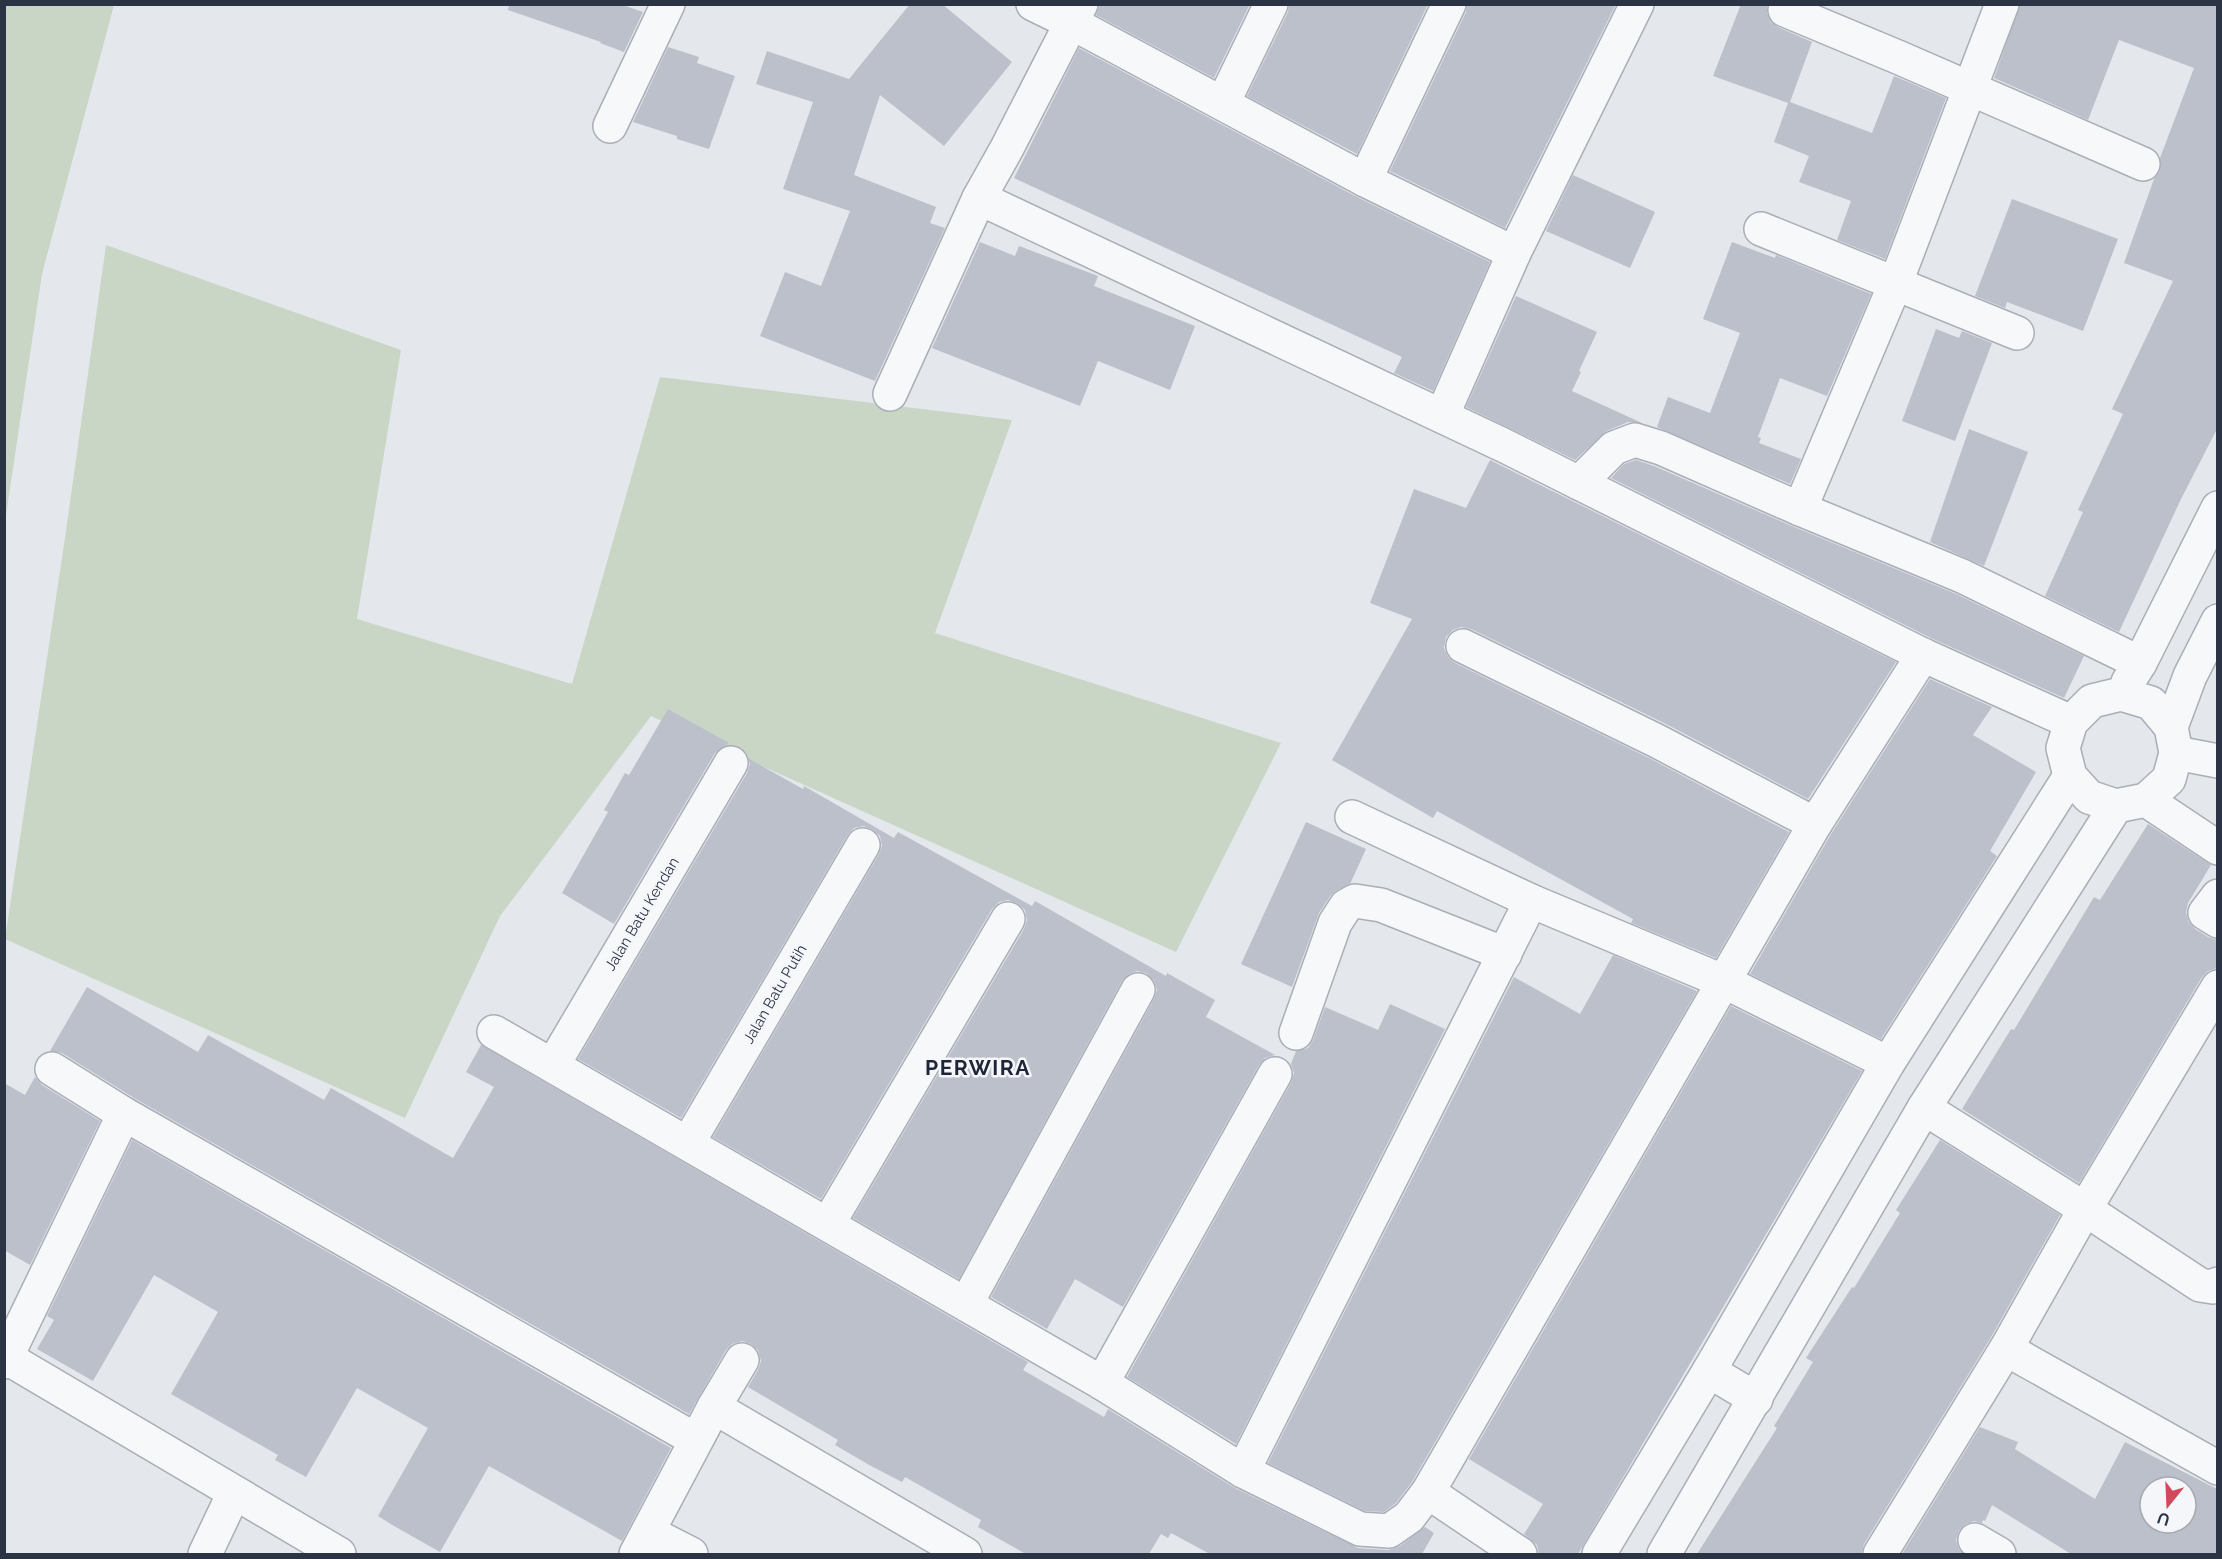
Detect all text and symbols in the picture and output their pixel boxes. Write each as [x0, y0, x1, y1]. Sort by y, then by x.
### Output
street label: Jalan Batu Kendan [601, 854, 683, 974]
street label: Jalan Batu Putih [739, 941, 811, 1047]
district label: PERWIRA [925, 1055, 1031, 1080]
north arrow [2138, 1475, 2198, 1535]
text: U [2155, 1508, 2172, 1530]

